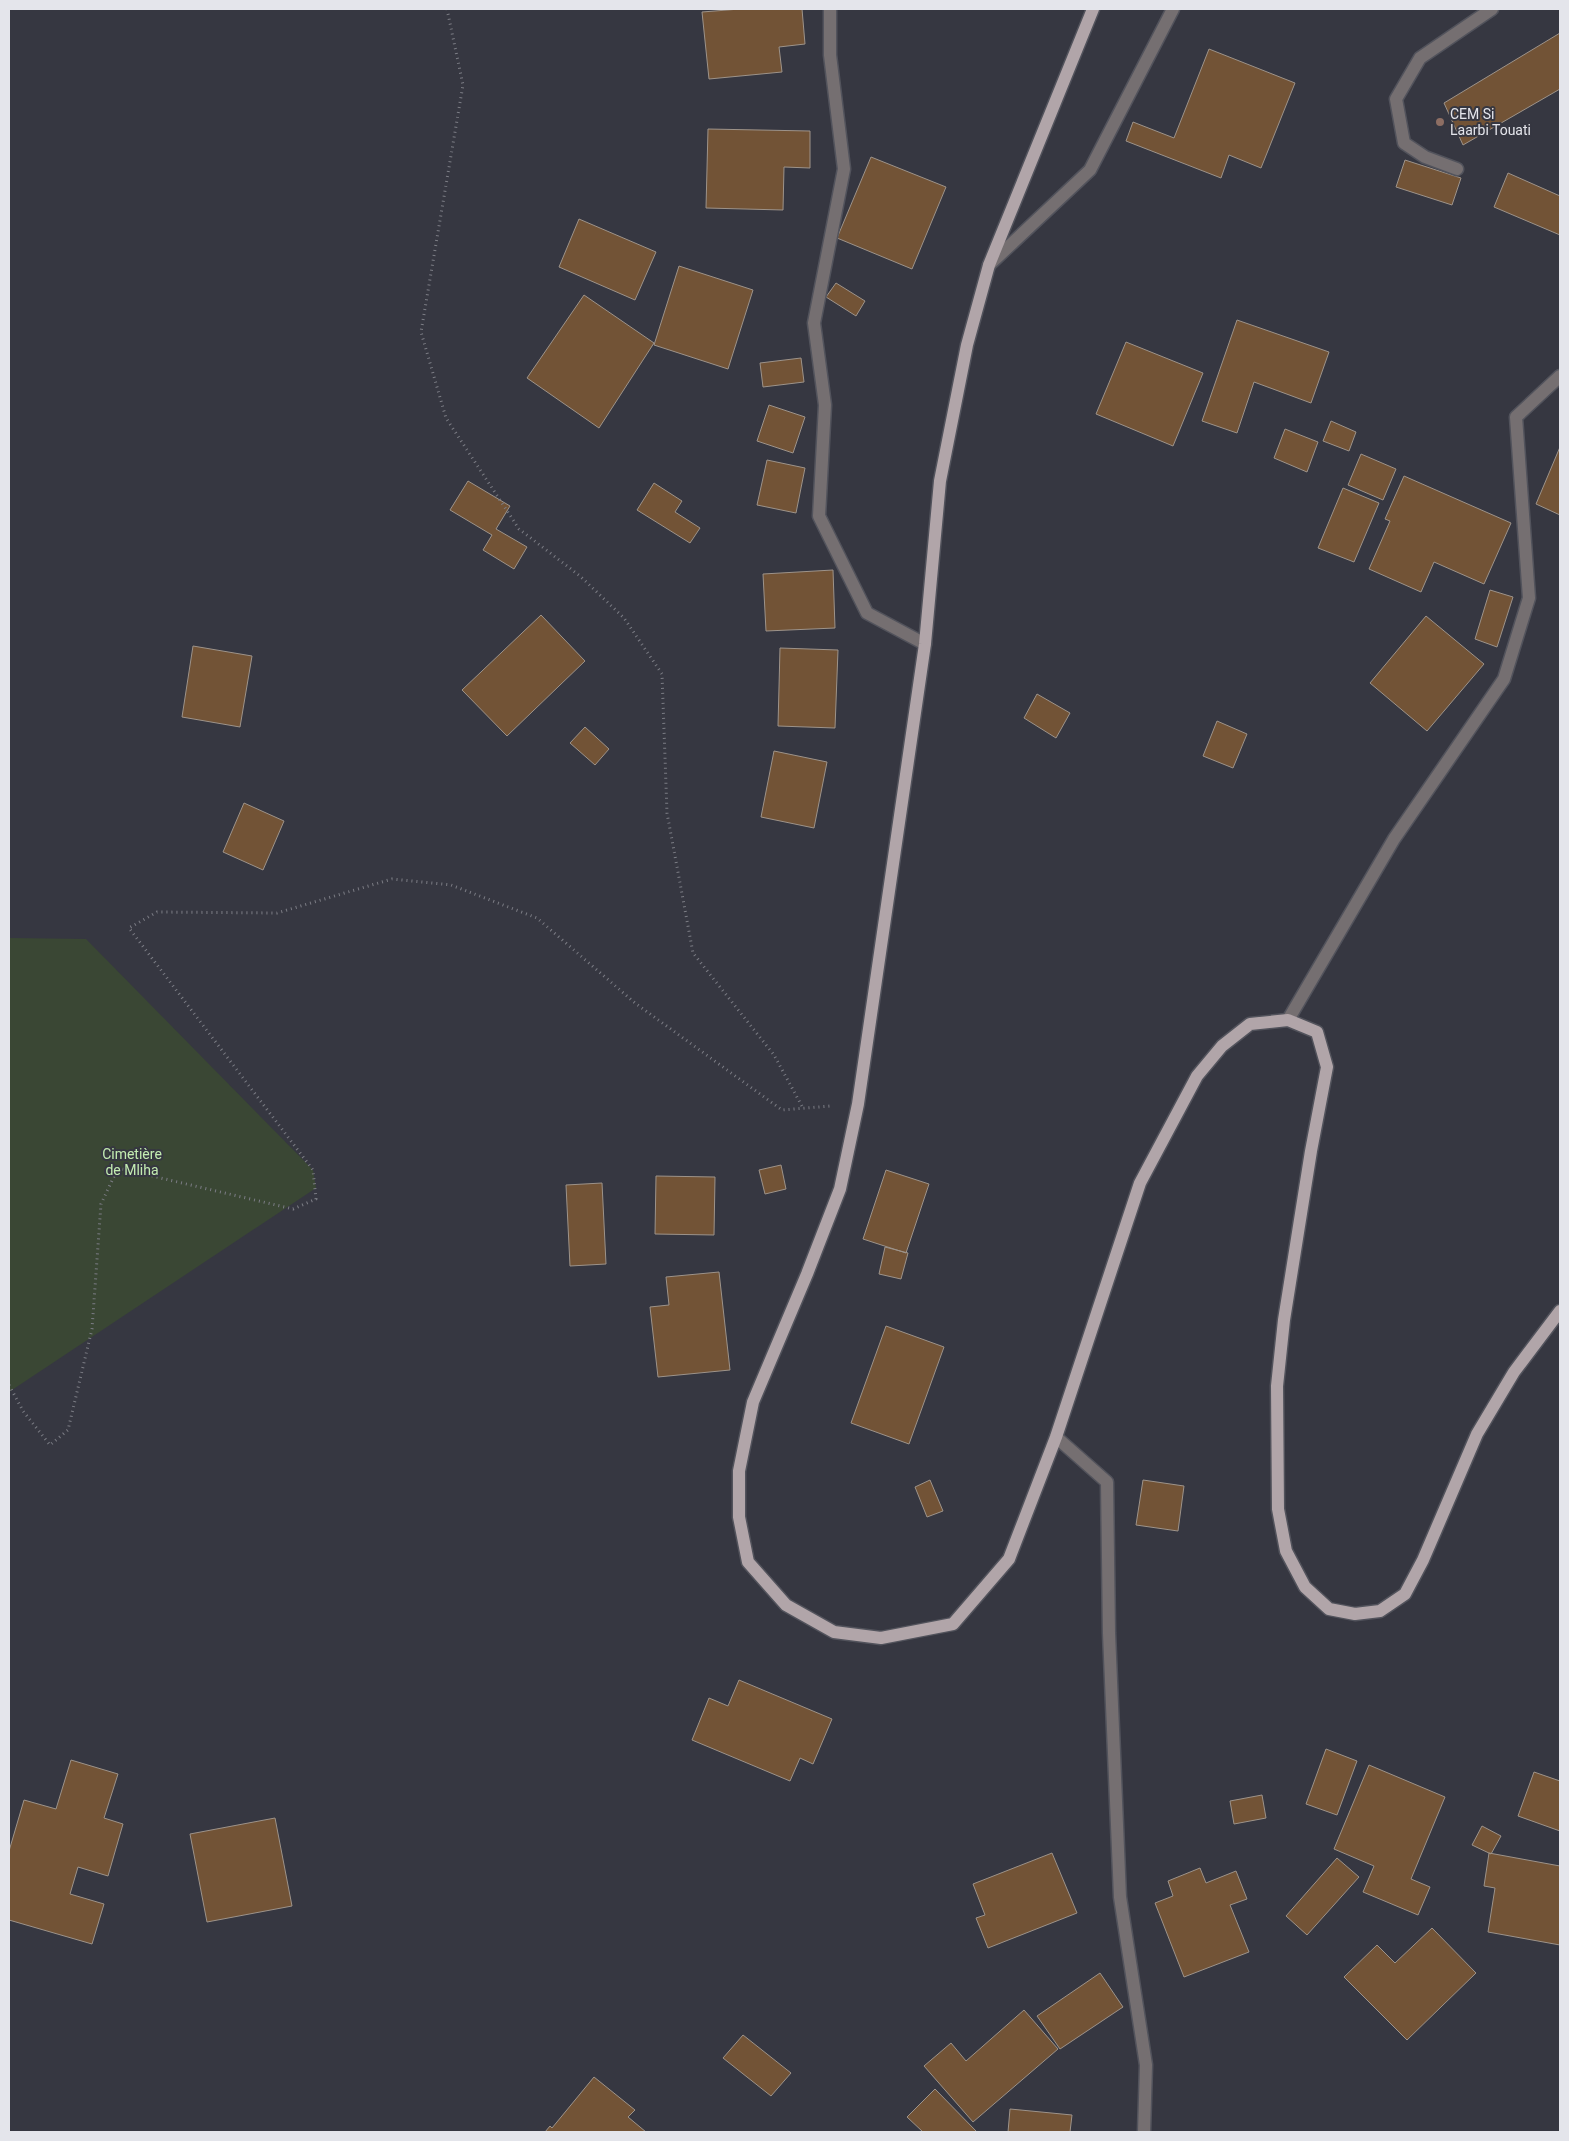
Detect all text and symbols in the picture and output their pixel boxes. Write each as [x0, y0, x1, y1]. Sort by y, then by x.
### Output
place label: CEM Si Laarbi Touati [1450, 106, 1531, 138]
marker: CEM Si Laarbi Touati [1434, 116, 1446, 128]
park label: Cimetière de Mliha [102, 1146, 162, 1178]

